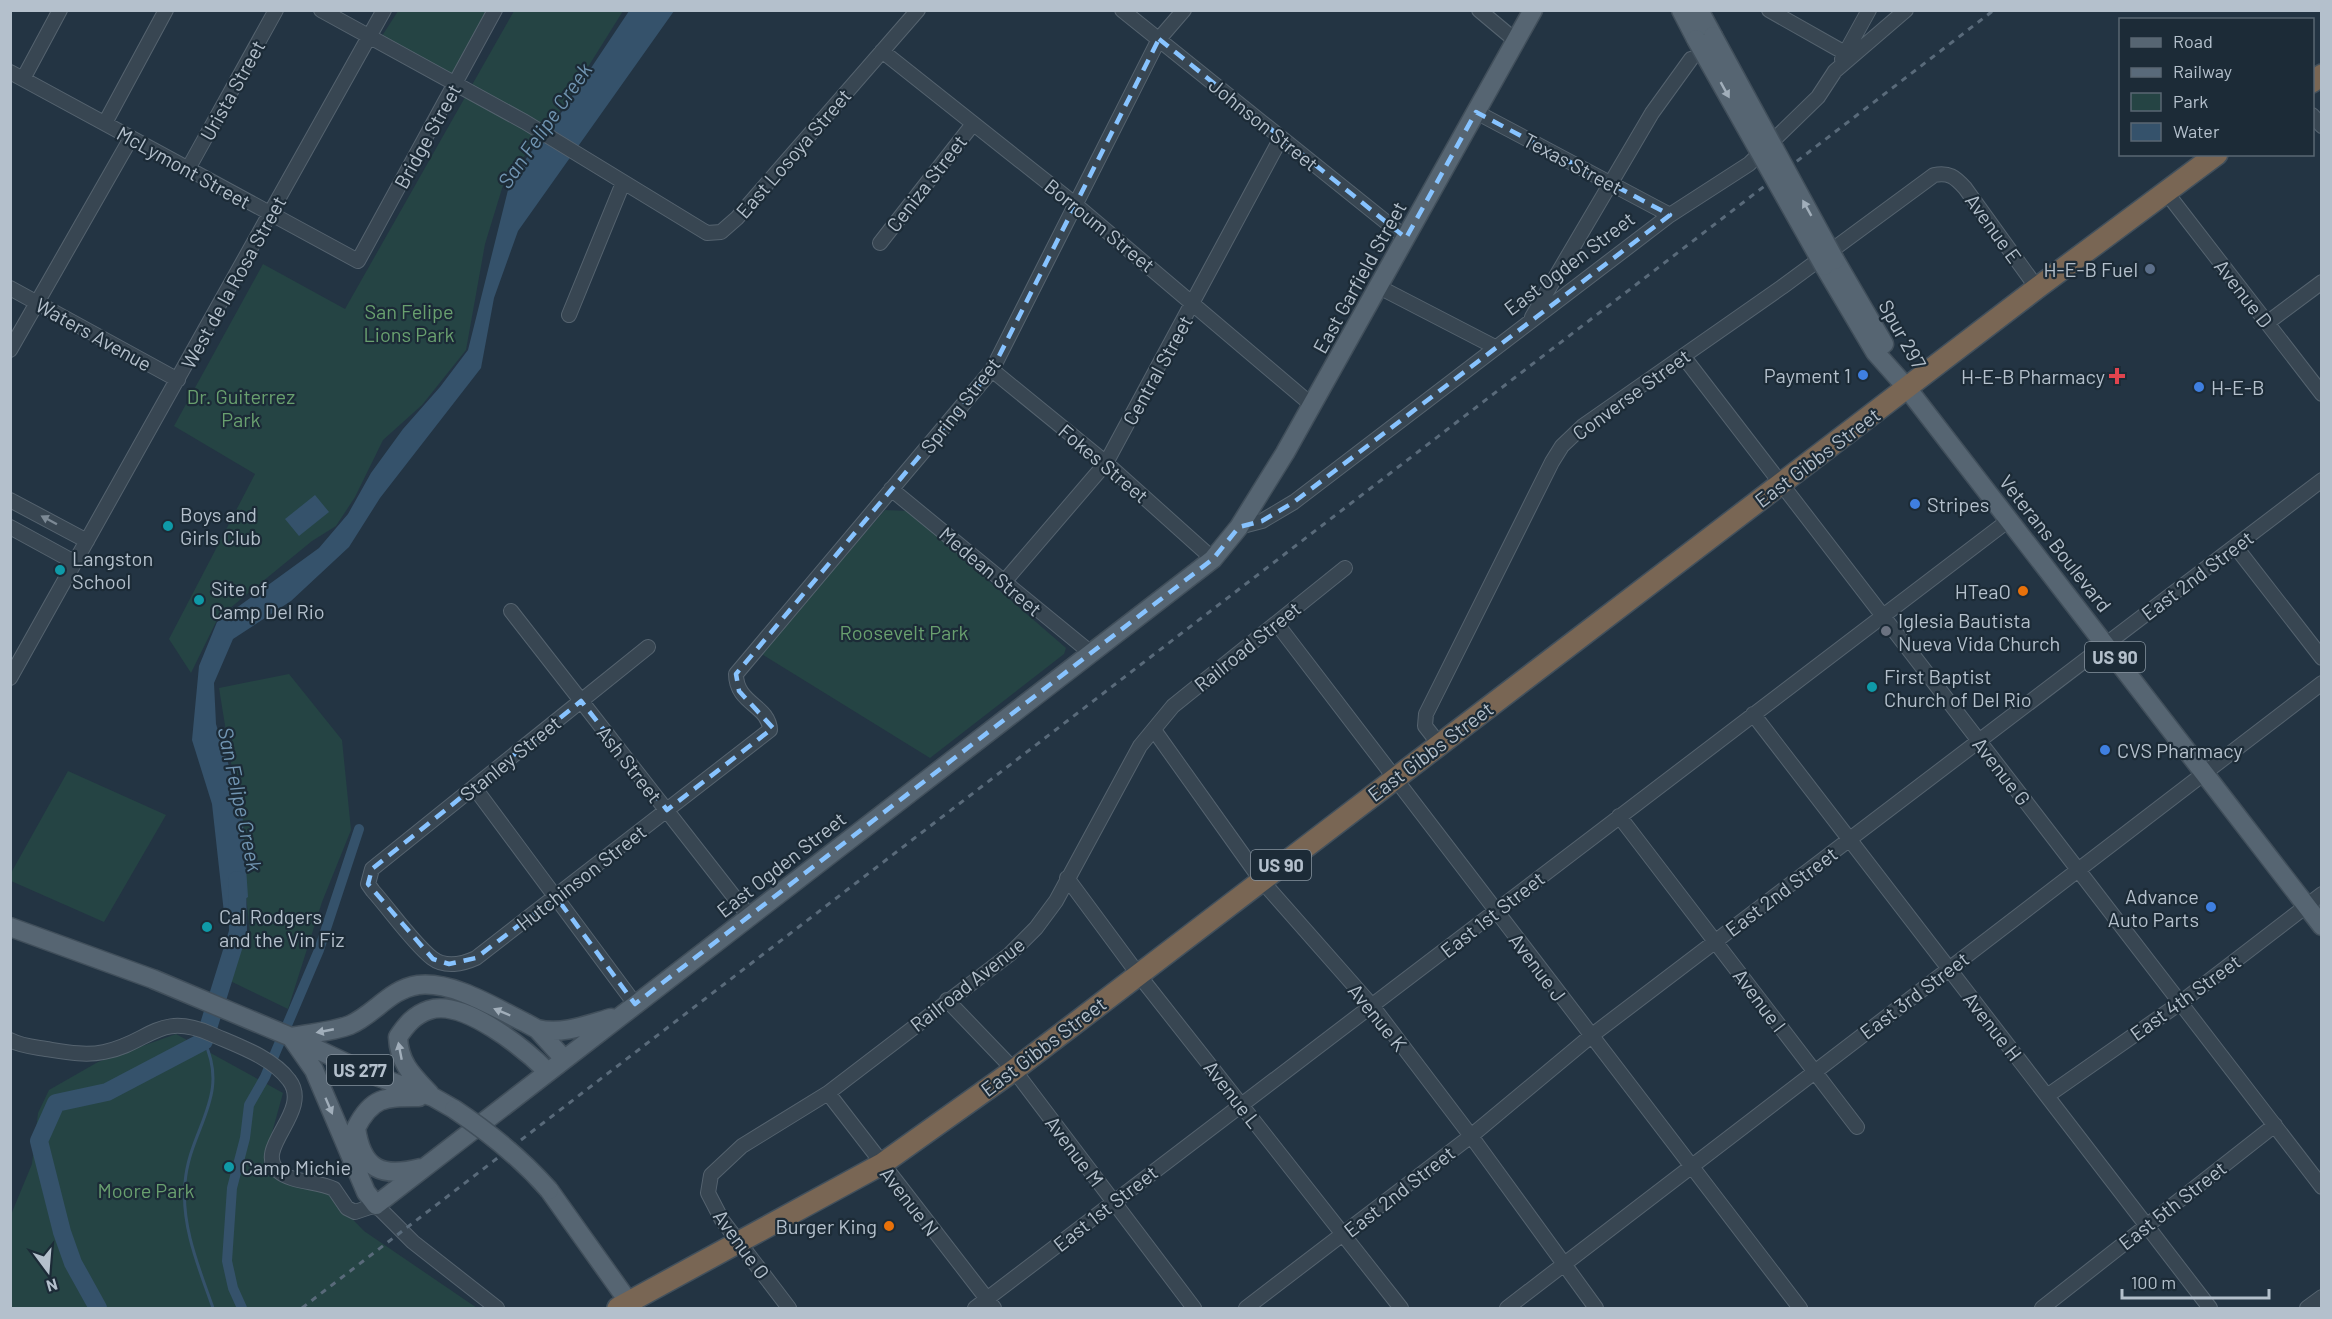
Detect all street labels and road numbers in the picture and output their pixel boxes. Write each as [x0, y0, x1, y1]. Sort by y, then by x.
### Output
street label: Urista Street [195, 36, 269, 144]
street label: Johnson Street [1204, 73, 1324, 175]
street label: Bridge Street [388, 80, 466, 192]
street label: East Losoya Street [730, 83, 856, 223]
street label: McLymont Street [113, 120, 255, 214]
street label: Texas Street [1520, 127, 1626, 199]
street label: Ceniza Street [881, 130, 971, 236]
street label: Borroum Street [1040, 173, 1160, 277]
street label: Avenue E [1961, 189, 2027, 267]
street label: West de la Rosa Street [176, 191, 290, 373]
street label: East Garfield Street [1307, 197, 1411, 357]
street label: East Ogden Street [1499, 206, 1639, 320]
street label: Avenue D [2210, 254, 2278, 332]
street label: Waters Avenue [32, 292, 156, 376]
street label: Spur 297 [1874, 295, 1932, 373]
street label: Central Street [1117, 311, 1197, 429]
street label: Converse Street [1567, 343, 1695, 445]
street label: Spring Street [915, 352, 1005, 458]
street label: East Gibbs Street [1750, 402, 1884, 512]
street label: Fokes Street [1054, 419, 1154, 507]
street label: Veterans Boulevard [1995, 470, 2117, 616]
street label: Medean Street [935, 521, 1047, 621]
street label: East 2nd Street [2136, 525, 2258, 625]
street label: Railroad Street [1189, 596, 1305, 696]
road number: US 90 [2085, 642, 2145, 672]
street label: East Gibbs Street [1363, 696, 1497, 806]
street label: Stanley Street [455, 710, 565, 806]
street label: Ash Street [592, 721, 668, 807]
street label: Avenue G [1968, 732, 2036, 810]
street label: East Ogden Street [712, 806, 850, 922]
street label: Hutchinson Street [511, 819, 651, 935]
street label: East 2nd Street [1720, 841, 1842, 941]
road number: US 90 [1251, 850, 1311, 880]
street label: East 1st Street [1435, 866, 1549, 962]
street label: Avenue J [1505, 928, 1571, 1006]
street label: Railroad Avenue [905, 932, 1029, 1036]
street label: East 3rd Street [1855, 946, 1973, 1044]
street label: East 4th Street [2125, 949, 2245, 1045]
street label: Avenue I [1729, 964, 1791, 1036]
street label: Avenue K [1344, 978, 1412, 1056]
street label: Avenue H [1959, 987, 2027, 1065]
street label: East Gibbs Street [976, 991, 1110, 1101]
road number: US 277 [327, 1055, 393, 1085]
street label: Avenue L [1199, 1056, 1267, 1132]
street label: Avenue M [1041, 1111, 1109, 1191]
street label: East 2nd Street [1339, 1140, 1459, 1242]
street label: East 5th Street [2113, 1155, 2231, 1255]
street label: East 1st Street [1048, 1160, 1162, 1256]
street label: Avenue N [876, 1162, 944, 1240]
street label: Avenue O [709, 1205, 775, 1283]

